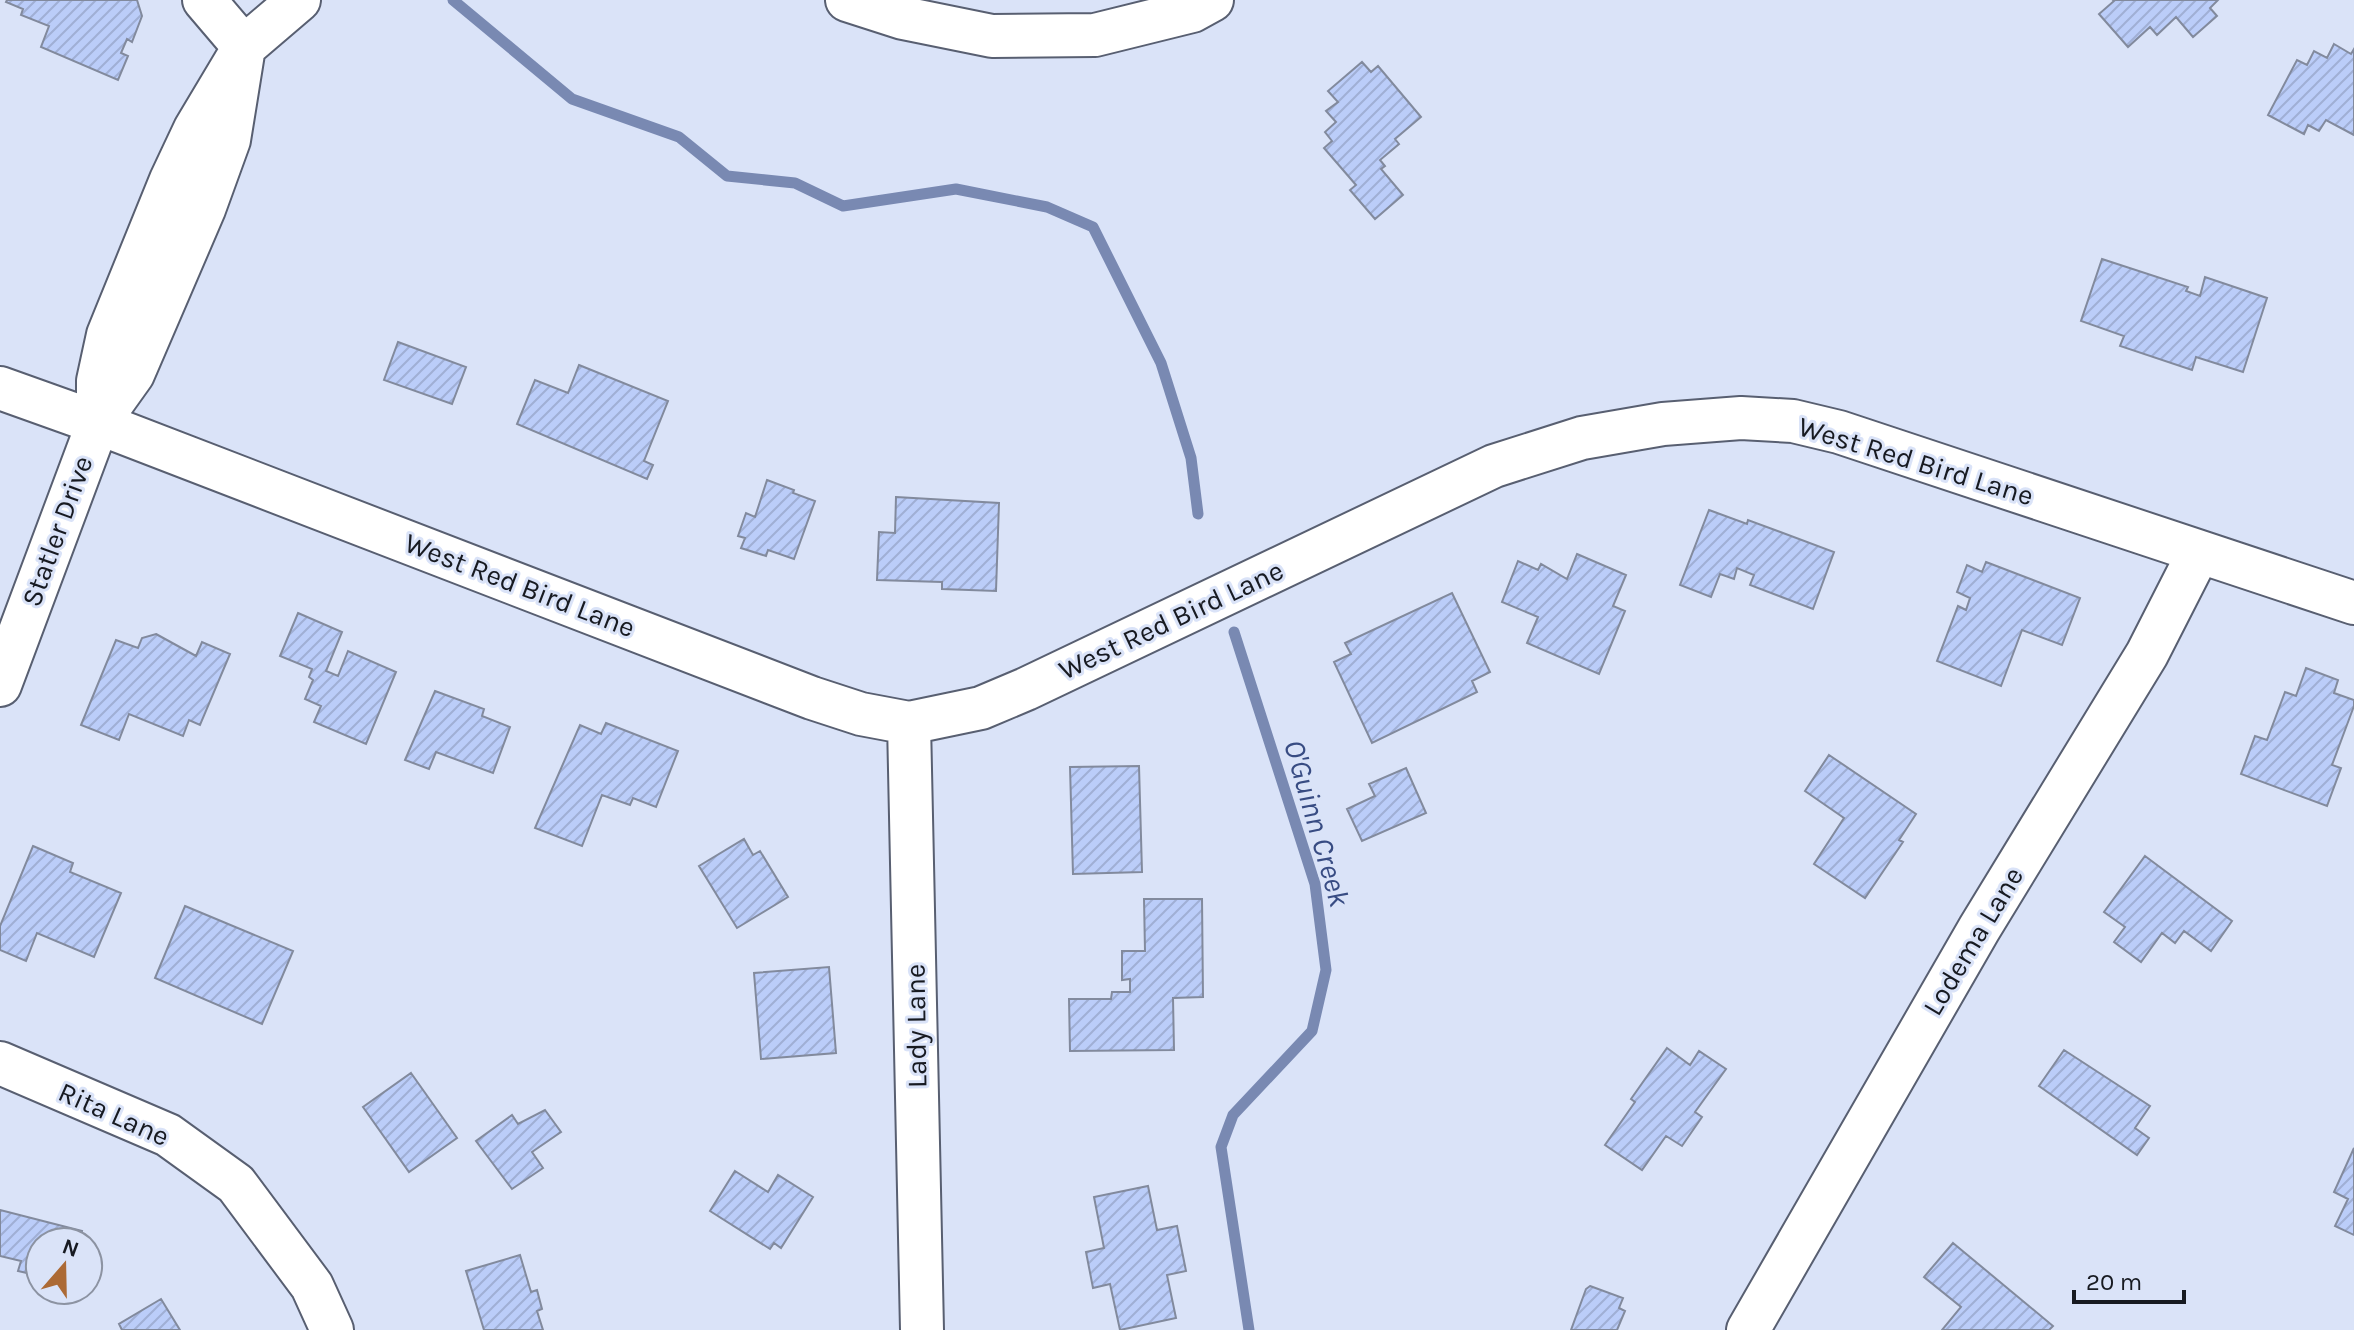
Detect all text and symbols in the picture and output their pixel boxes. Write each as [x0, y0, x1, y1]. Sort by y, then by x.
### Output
street label: West Red Bird Lane [1794, 410, 2038, 512]
street label: Statler Drive [15, 451, 99, 611]
street label: West Red Bird Lane [400, 526, 640, 644]
street label: West Red Bird Lane [1053, 553, 1289, 687]
water label: O'Guinn Creek [1276, 735, 1358, 911]
street label: Lodema Lane [1916, 861, 2030, 1021]
street label: Lady Lane [898, 963, 934, 1089]
street label: Rita Lane [53, 1075, 175, 1153]
north arrow [24, 1226, 104, 1306]
text: N [59, 1233, 82, 1263]
scale bar [2074, 1254, 2184, 1304]
text: 20 m [2086, 1268, 2142, 1296]

